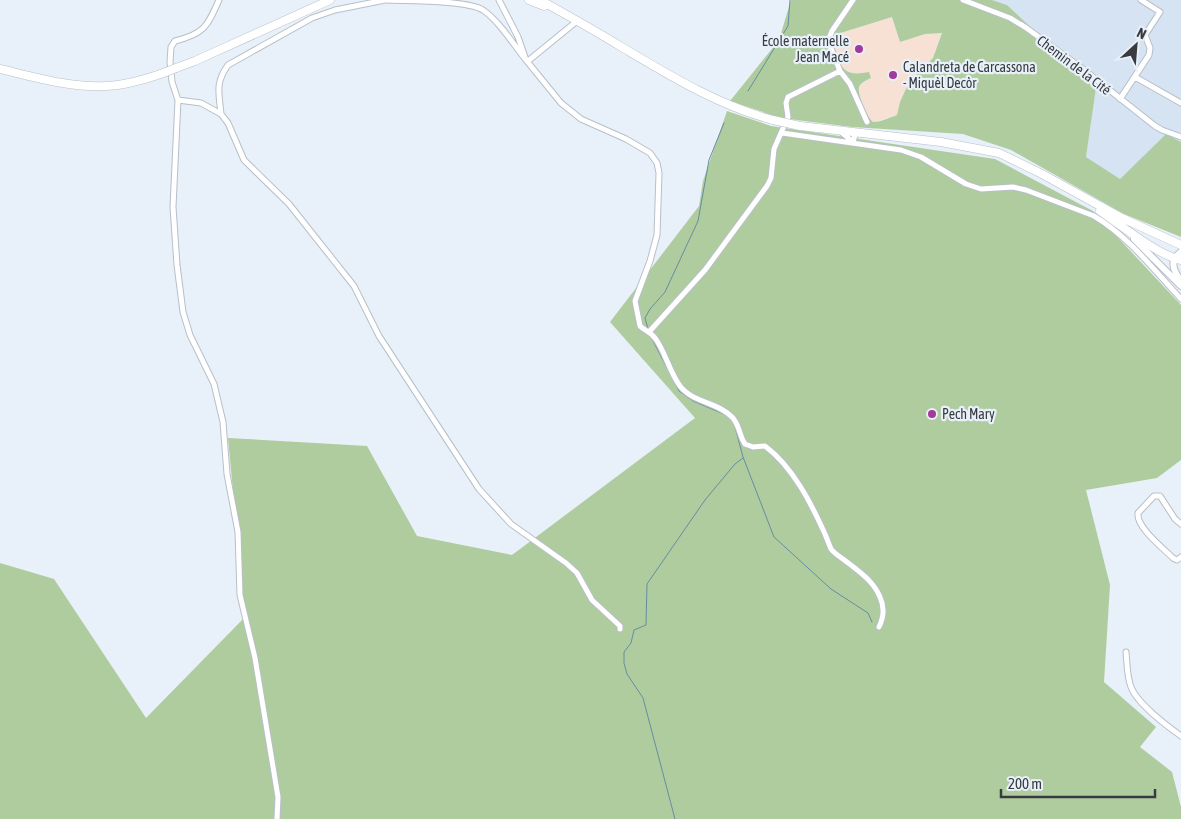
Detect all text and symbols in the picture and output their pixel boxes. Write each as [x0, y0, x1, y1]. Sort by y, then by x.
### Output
north arrow [1111, 20, 1161, 70]
text: N [1134, 24, 1149, 42]
street label: Chemin de la Cité [1034, 32, 1114, 98]
place label: École maternelle Jean Macé [762, 33, 849, 65]
marker: École maternelle Jean Macé [853, 43, 865, 55]
place label: Calandreta de Carcassona - Miquèl Decòr [903, 59, 1036, 91]
marker: Calandreta de Carcassona - Miquèl Decòr [887, 69, 899, 81]
place label: Pech Mary [942, 406, 995, 422]
marker: Pech Mary [926, 408, 938, 420]
scale bar [1001, 766, 1155, 798]
text: 200 m [1008, 775, 1042, 792]

